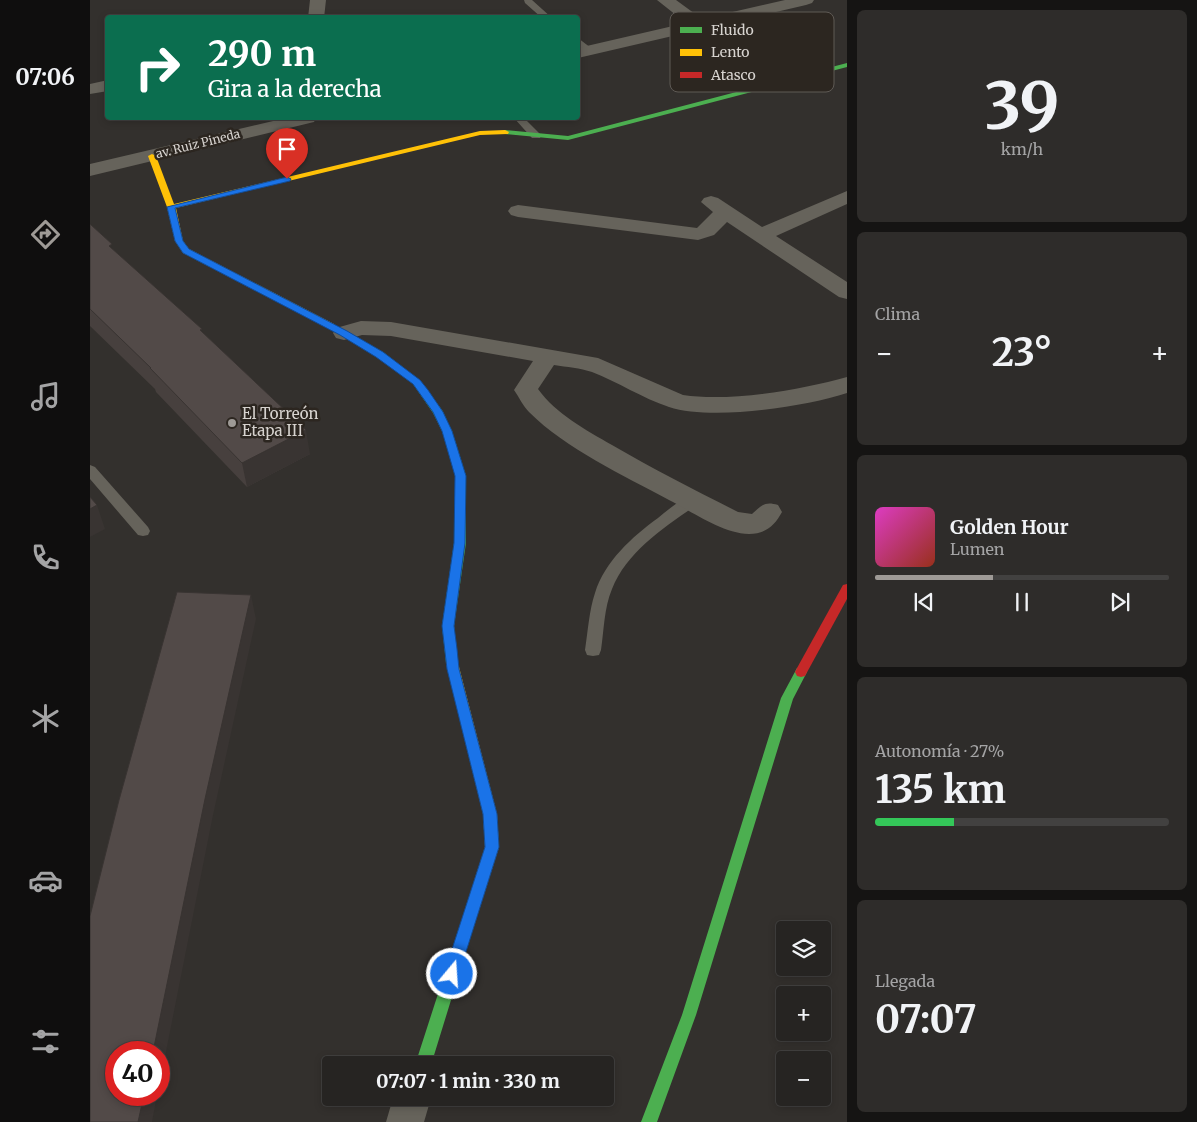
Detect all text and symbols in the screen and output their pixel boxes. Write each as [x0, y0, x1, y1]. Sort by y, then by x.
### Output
legend [670, 12, 834, 92]
text: Fluido [711, 21, 754, 39]
text: 290 m [208, 32, 316, 76]
icon: right [125, 35, 190, 100]
text: Lento [711, 43, 750, 61]
text: 07:06 [15, 63, 75, 91]
text: 39 [984, 65, 1060, 147]
text: Atasco [710, 66, 756, 84]
text: Gira a la derecha [208, 75, 382, 103]
street label: av. Ruiz Pineda [154, 126, 242, 161]
pin [266, 128, 308, 179]
icon: arrive [273, 135, 301, 163]
text: km/h [1001, 139, 1043, 159]
icon: directions [28, 217, 63, 252]
text: Clima [875, 304, 920, 324]
text: 23° [992, 329, 1052, 376]
text: − [875, 335, 894, 371]
text: + [1150, 335, 1169, 371]
icon: music [28, 379, 63, 414]
place label: El Torreón Etapa III [242, 404, 319, 440]
marker: El Torreón Etapa III [226, 417, 238, 429]
text: Golden Hour [950, 515, 1069, 539]
text: Lumen [950, 539, 1004, 559]
icon: phone [28, 540, 63, 575]
icon: previous [910, 588, 938, 616]
icon: pause [1008, 588, 1036, 616]
icon: next [1106, 588, 1134, 616]
icon: climate [28, 701, 63, 736]
text: Autonomía · 27% [875, 741, 1004, 761]
text: 135 km [875, 766, 1006, 813]
icon: car [28, 863, 63, 898]
map controls [776, 921, 831, 1106]
button: layers [776, 921, 831, 976]
position arrow [425, 947, 477, 999]
text: Llegada [875, 971, 935, 991]
button: + [776, 986, 831, 1041]
text: 07:07 [875, 996, 976, 1043]
icon: filters [28, 1024, 63, 1059]
speed limit sign: 40 [105, 1041, 170, 1106]
button: − [776, 1051, 831, 1106]
text: 07:07 · 1 min · 330 m [376, 1069, 560, 1093]

